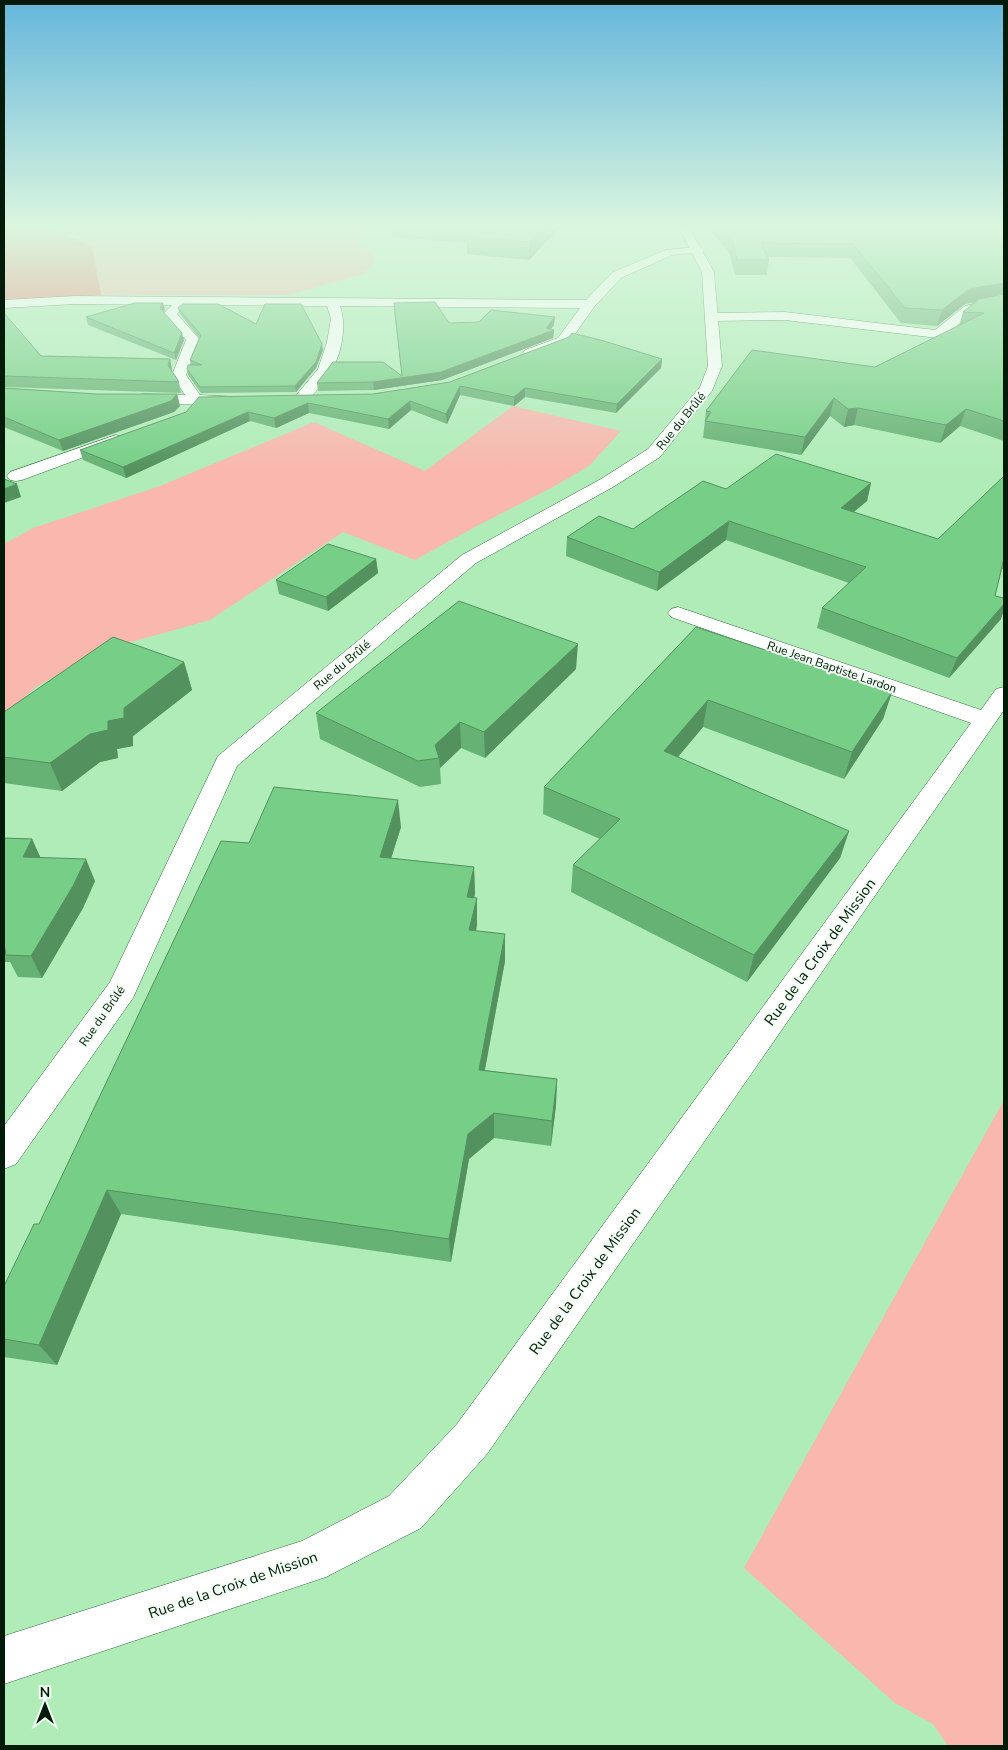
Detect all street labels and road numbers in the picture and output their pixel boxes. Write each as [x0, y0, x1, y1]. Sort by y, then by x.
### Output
street label: Rue du Brûlé [653, 389, 709, 453]
street label: Rue du Brûlé [310, 636, 374, 694]
street label: Rue Jean Baptiste Lardon [765, 637, 899, 697]
street label: Rue de la Croix de Mission [760, 874, 880, 1030]
street label: Rue du Brûlé [75, 983, 129, 1049]
street label: Rue de la Croix de Mission [525, 1203, 645, 1359]
street label: Rue de la Croix de Mission [146, 1547, 320, 1623]

